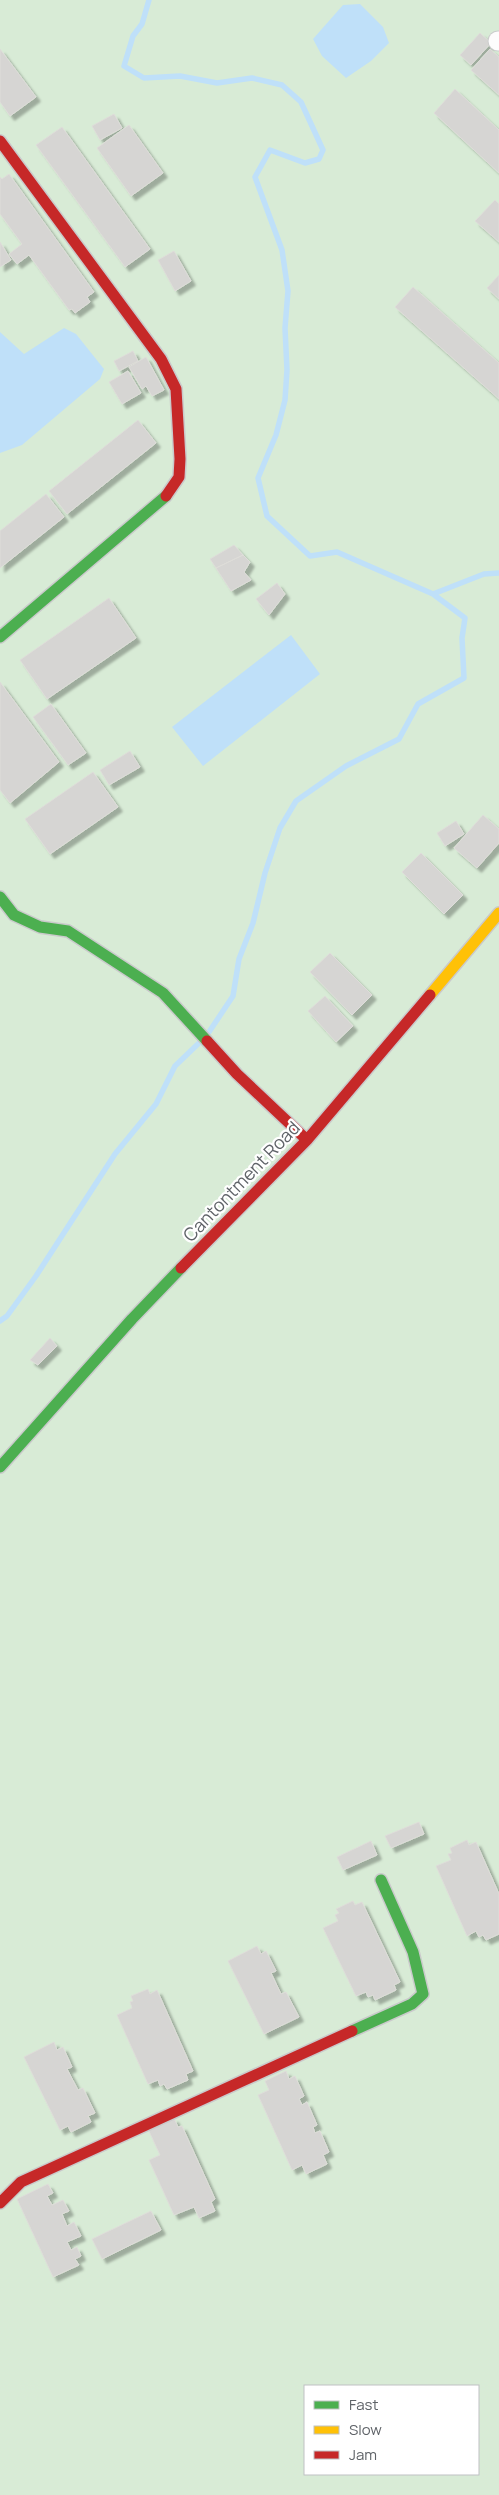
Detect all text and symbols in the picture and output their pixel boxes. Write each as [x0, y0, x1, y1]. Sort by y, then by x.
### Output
street label: Cantontment Road [177, 1116, 305, 1246]
legend [304, 2385, 479, 2475]
text: Fast [349, 2394, 378, 2415]
text: Slow [349, 2419, 382, 2440]
text: Jam [349, 2444, 377, 2465]

